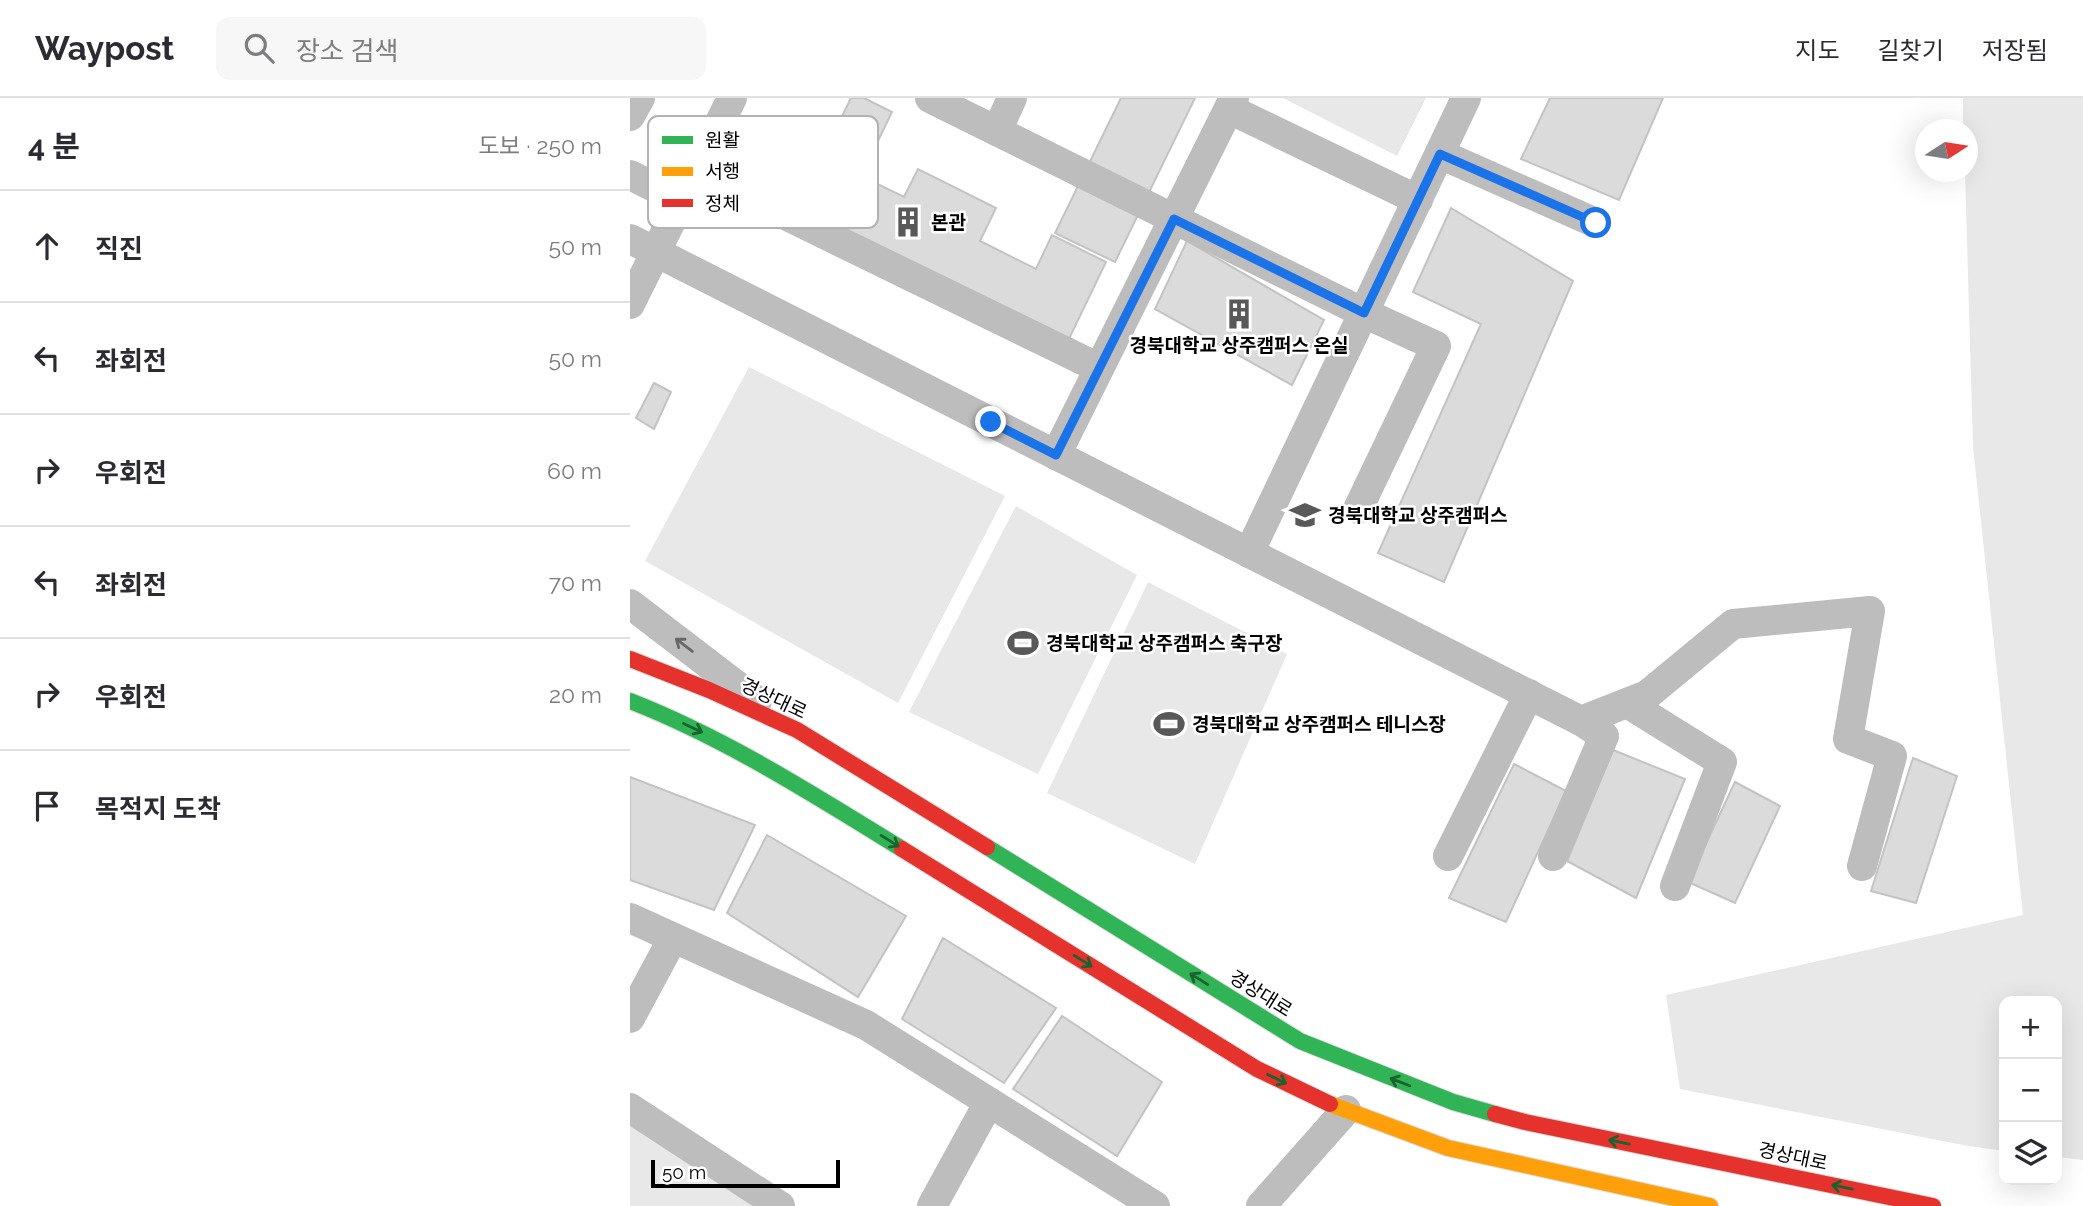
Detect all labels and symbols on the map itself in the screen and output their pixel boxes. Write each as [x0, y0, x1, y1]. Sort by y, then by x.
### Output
legend [648, 116, 878, 228]
north arrow [1915, 119, 1978, 182]
text: 원활 [705, 129, 740, 151]
text: 서행 [705, 160, 740, 182]
text: 정체 [705, 192, 740, 214]
building icon: 본관 [891, 205, 925, 239]
route start [1580, 207, 1611, 238]
place label: 본관 [931, 211, 966, 233]
building icon: 경북대학교 상주캠퍼스 온실 [1222, 297, 1256, 331]
place label: 경북대학교 상주캠퍼스 온실 [1130, 334, 1348, 356]
route end [975, 406, 1006, 437]
school or university icon: 경북대학교 상주캠퍼스 [1288, 498, 1322, 532]
place label: 경북대학교 상주캠퍼스 [1328, 504, 1507, 526]
sports icon: 경북대학교 상주캠퍼스 축구장 [1006, 626, 1040, 660]
place label: 경북대학교 상주캠퍼스 축구장 [1046, 632, 1282, 654]
one-way arrow [675, 637, 693, 652]
street label: 경상대로 [738, 673, 810, 723]
sports icon: 경북대학교 상주캠퍼스 테니스장 [1152, 707, 1186, 741]
place label: 경북대학교 상주캠퍼스 테니스장 [1192, 713, 1446, 735]
one-way arrow [682, 721, 703, 735]
one-way arrow [879, 835, 899, 849]
one-way arrow [1073, 954, 1092, 969]
street label: 경상대로 [1226, 965, 1296, 1021]
one-way arrow [1189, 971, 1209, 985]
one-way arrow [1266, 1073, 1287, 1086]
one-way arrow [1390, 1075, 1412, 1088]
one-way arrow [1608, 1134, 1631, 1148]
street label: 경상대로 [1757, 1138, 1829, 1174]
scale bar [651, 1157, 840, 1189]
one-way arrow [1831, 1180, 1854, 1194]

